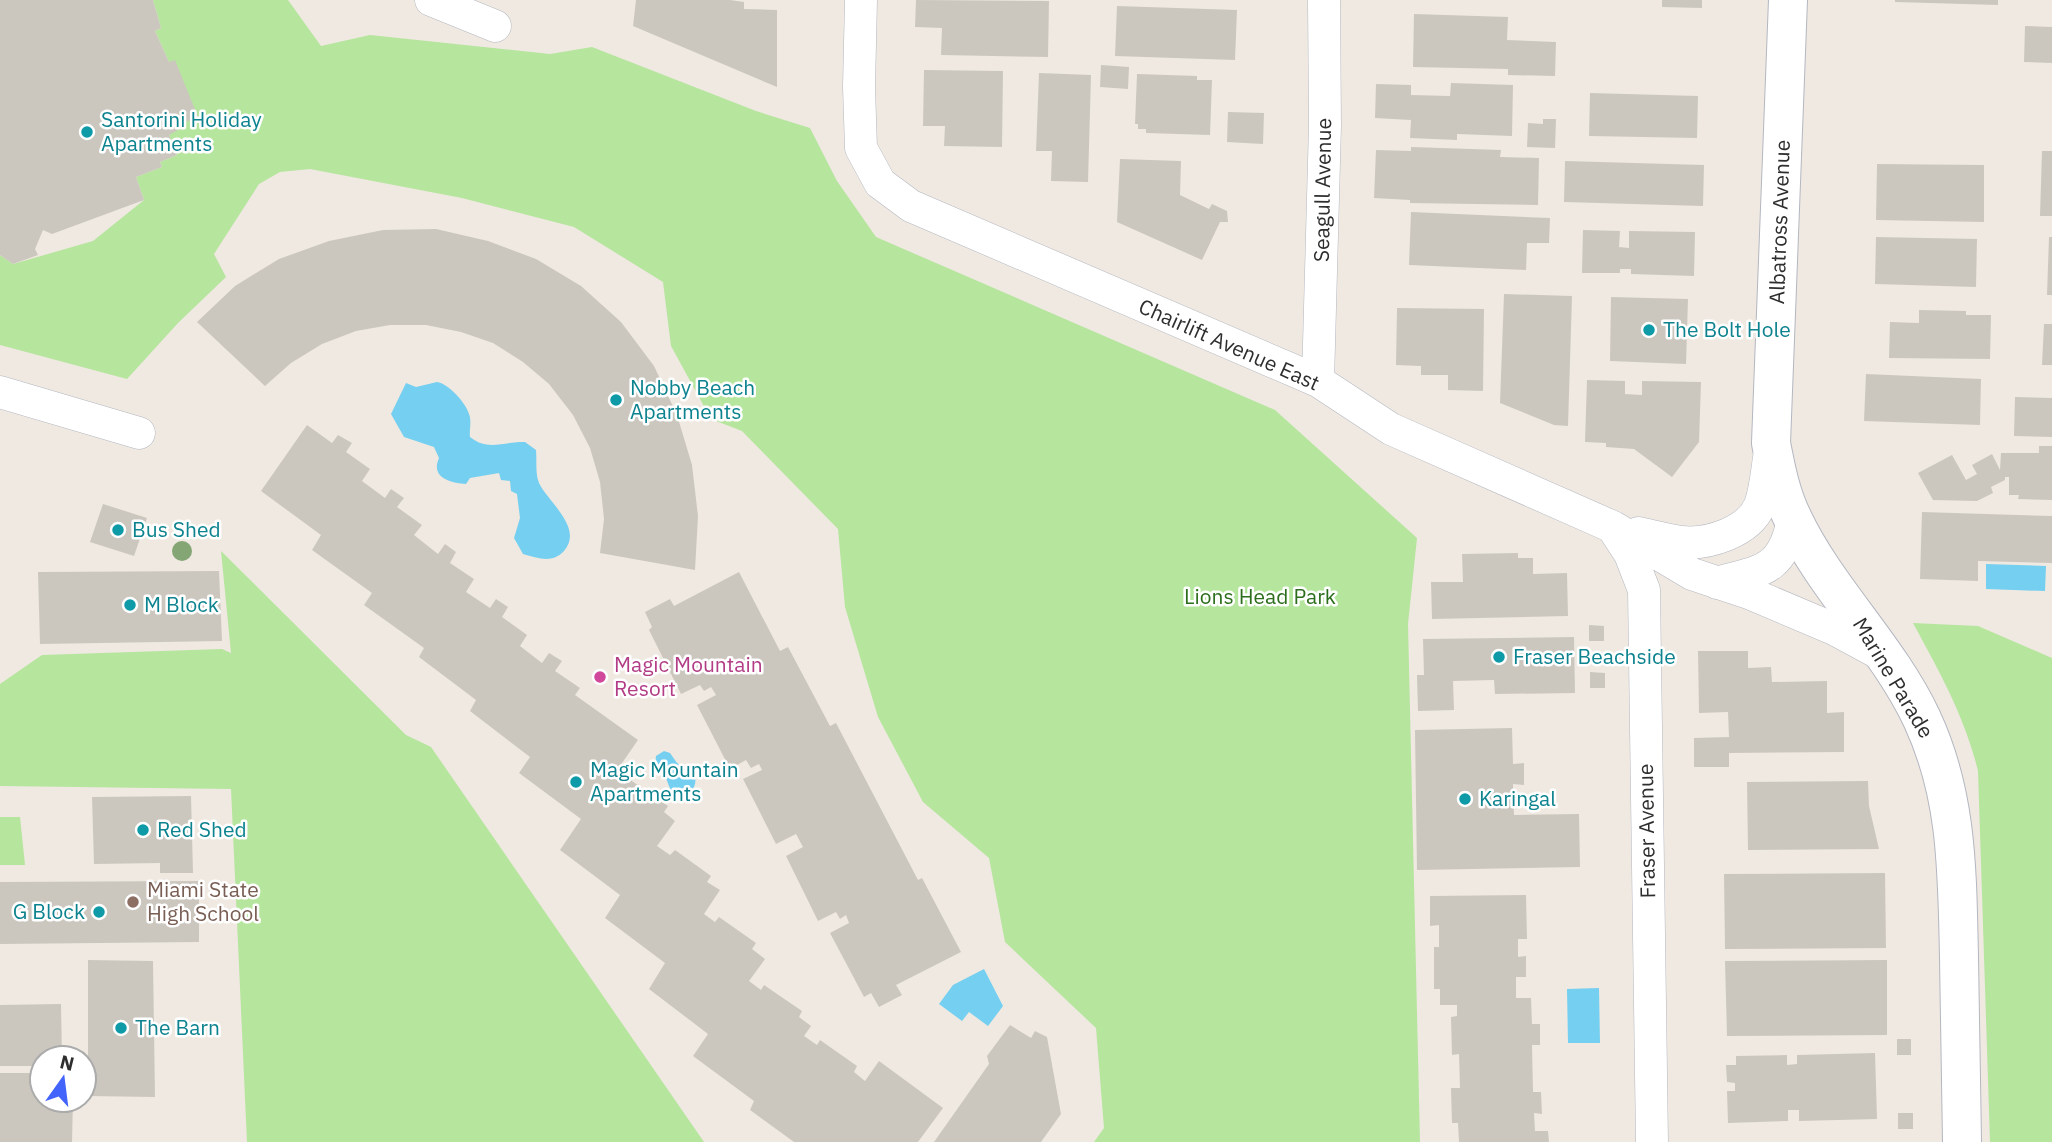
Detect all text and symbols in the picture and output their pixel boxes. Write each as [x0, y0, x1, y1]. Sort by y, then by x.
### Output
place label: Santorini Holiday Apartments [101, 105, 262, 157]
street label: Seagull Avenue [1307, 118, 1337, 262]
marker: Santorini Holiday Apartments [79, 124, 95, 140]
street label: Albatross Avenue [1762, 139, 1796, 305]
street label: Chairlift Avenue East [1135, 292, 1324, 397]
place label: The Bolt Hole [1663, 315, 1791, 343]
marker: The Bolt Hole [1641, 322, 1657, 338]
place label: Nobby Beach Apartments [630, 373, 755, 425]
marker: Nobby Beach Apartments [608, 392, 624, 408]
place label: Bus Shed [132, 515, 221, 543]
marker: Bus Shed [110, 522, 126, 538]
park label: Lions Head Park [1184, 582, 1336, 610]
place label: M Block [144, 590, 219, 618]
marker: M Block [122, 597, 138, 613]
street label: Marine Parade [1847, 612, 1941, 743]
place label: Fraser Beachside [1513, 642, 1676, 670]
marker: Fraser Beachside [1491, 649, 1507, 665]
place label: Magic Mountain Resort [614, 650, 763, 702]
marker: Magic Mountain Resort [592, 669, 608, 685]
place label: Magic Mountain Apartments [590, 755, 739, 807]
street label: Fraser Avenue [1631, 763, 1661, 899]
marker: Magic Mountain Apartments [568, 774, 584, 790]
place label: Karingal [1479, 784, 1556, 812]
marker: Karingal [1457, 791, 1473, 807]
place label: Red Shed [157, 815, 247, 843]
marker: Red Shed [135, 822, 151, 838]
place label: Miami State High School [147, 875, 259, 927]
marker: Miami State High School [125, 894, 141, 910]
place label: G Block [13, 897, 85, 925]
marker: G Block [91, 904, 107, 920]
place label: The Barn [135, 1013, 220, 1041]
marker: The Barn [113, 1020, 129, 1036]
north arrow [28, 1044, 98, 1114]
text: N [58, 1049, 77, 1076]

